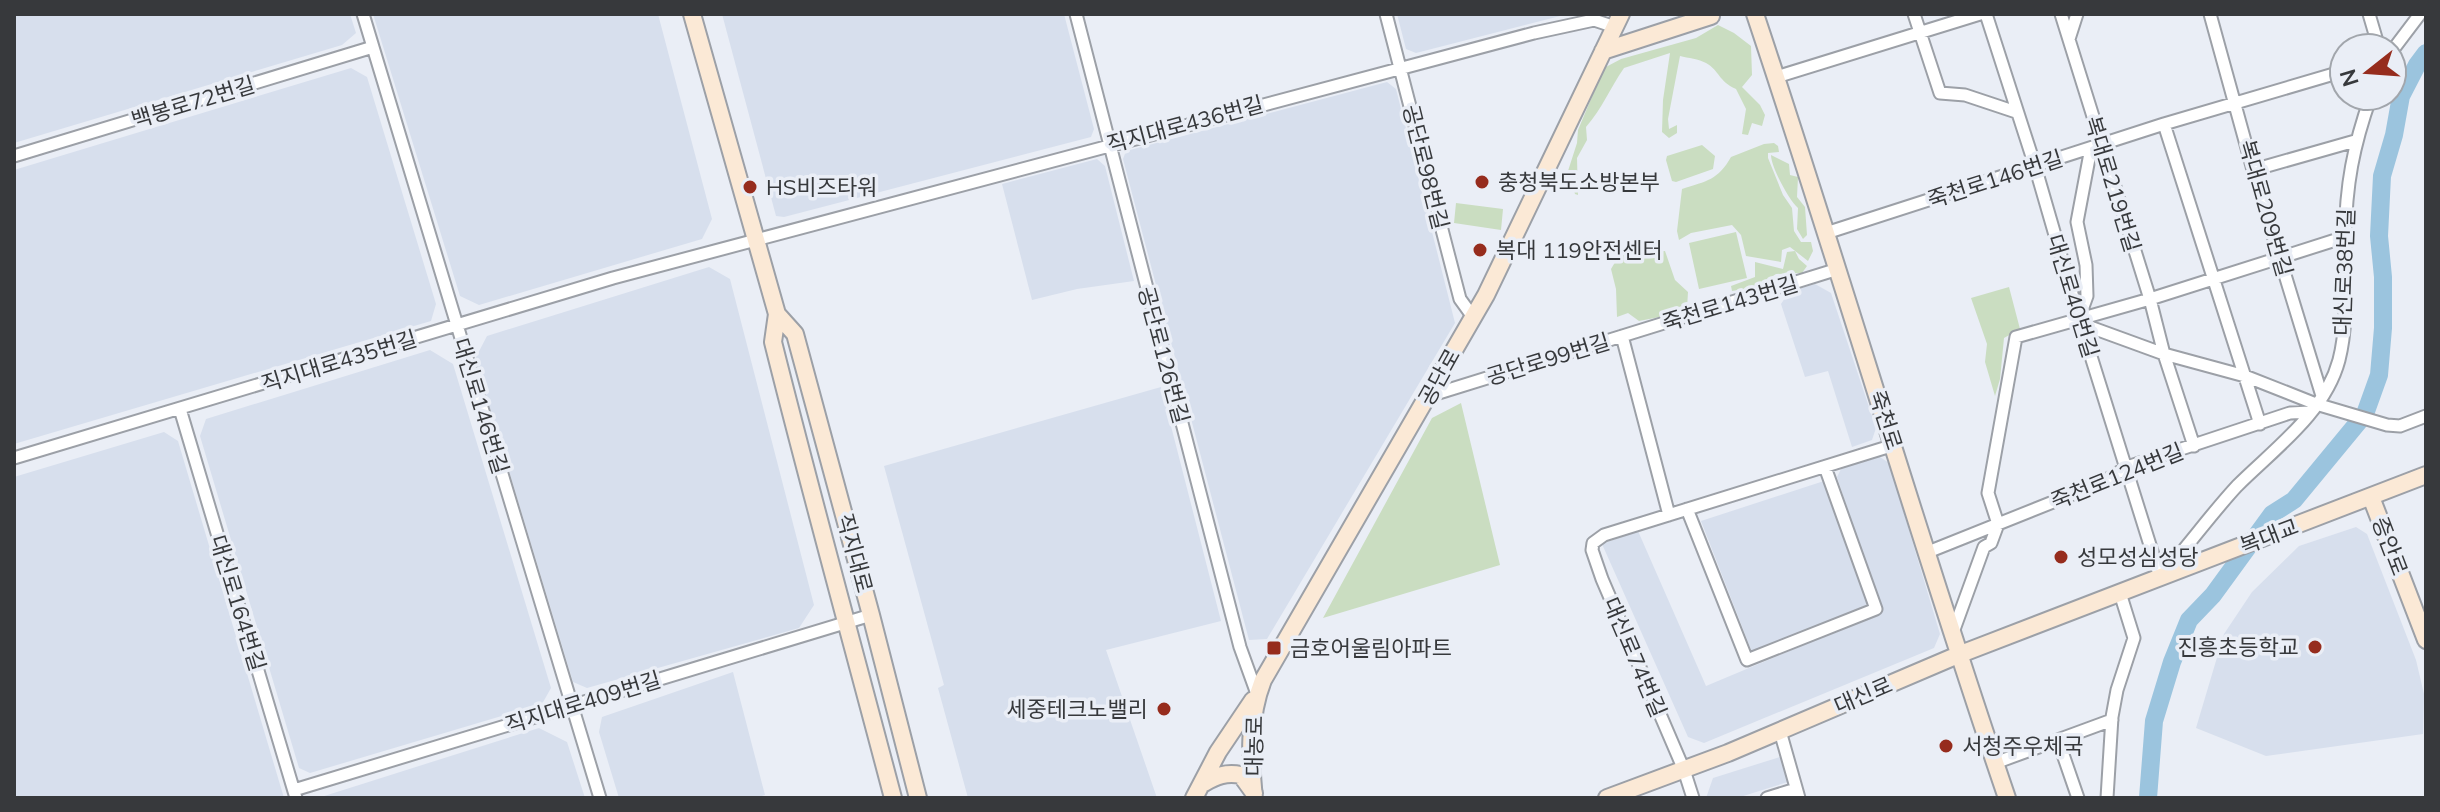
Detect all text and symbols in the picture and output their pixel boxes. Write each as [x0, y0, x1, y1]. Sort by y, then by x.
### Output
north arrow [2328, 32, 2408, 112]
text: N [2333, 66, 2365, 90]
street label: 백봉로72번길 [128, 70, 258, 134]
street label: 직지대로436번길 [1104, 90, 1266, 158]
street label: 공단로98번길 [1397, 102, 1455, 232]
street label: 복대로219번길 [2079, 113, 2147, 255]
street label: 복대로209번길 [2233, 136, 2299, 280]
street label: 죽천로146번길 [1924, 144, 2066, 214]
place label: 충청북도소방본부 [1498, 168, 1660, 196]
place label: HS비즈타워 [766, 173, 878, 201]
marker: 충청북도소방본부 [1473, 173, 1491, 191]
marker: HS비즈타워 [741, 178, 759, 196]
street label: 대신로38번길 [2328, 208, 2360, 336]
street label: 대신로40번길 [2041, 231, 2105, 361]
place label: 복대 119안전센터 [1496, 236, 1663, 264]
marker: 복대 119안전센터 [1471, 241, 1489, 259]
street label: 죽천로143번길 [1659, 269, 1801, 337]
street label: 공단로126번길 [1132, 283, 1196, 427]
street label: 직지대로435번길 [258, 324, 420, 398]
street label: 공단로99번길 [1483, 327, 1613, 391]
street label: 대신로146번길 [447, 335, 515, 477]
street label: 공단로 [1412, 344, 1466, 410]
street label: 죽천로 [1863, 387, 1909, 453]
street label: 죽천로124번길 [2046, 437, 2188, 515]
street label: 직지대로 [831, 510, 879, 596]
street label: 복대교 [2236, 512, 2302, 560]
street label: 증안로 [2366, 513, 2414, 579]
street label: 대신로164번길 [204, 532, 272, 674]
place label: 성모성심성당 [2077, 543, 2198, 571]
marker: 성모성심성당 [2052, 548, 2070, 566]
street label: 대신로74번길 [1597, 593, 1673, 721]
place label: 진흥초등학교 [2178, 633, 2299, 661]
place label: 금호어울림아파트 [1290, 634, 1452, 662]
marker: 진흥초등학교 [2306, 638, 2324, 656]
marker: 금호어울림아파트 [1265, 639, 1283, 657]
street label: 직지대로409번길 [502, 665, 664, 739]
street label: 대신로 [1830, 670, 1896, 720]
place label: 세중테크노밸리 [1006, 695, 1148, 723]
marker: 세중테크노밸리 [1155, 700, 1173, 718]
street label: 대농로 [1239, 715, 1269, 777]
place label: 서청주우체국 [1962, 732, 2083, 760]
marker: 서청주우체국 [1937, 737, 1955, 755]

